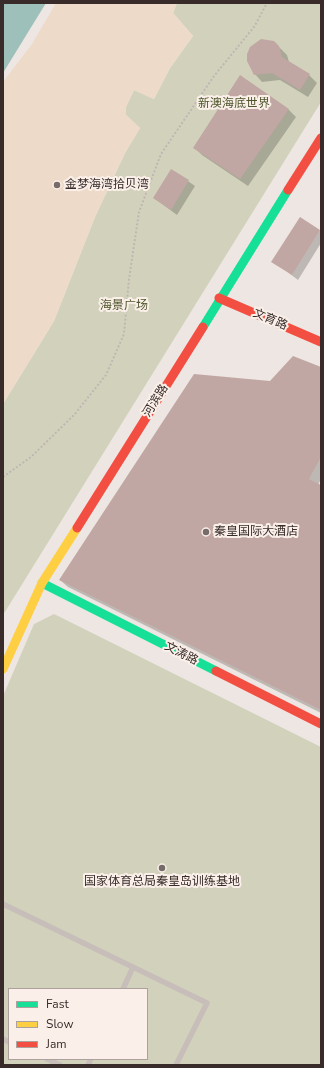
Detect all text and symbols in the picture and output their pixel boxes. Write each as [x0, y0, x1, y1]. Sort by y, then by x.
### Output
park label: 新澳海底世界 [198, 97, 270, 111]
place label: 金梦海湾拾贝湾 [65, 178, 149, 192]
marker: 金梦海湾拾贝湾 [52, 180, 62, 190]
park label: 海景广场 [100, 299, 148, 313]
street label: 文育路 [251, 306, 289, 334]
street label: 河滨路 [140, 382, 172, 420]
place label: 秦皇国际大酒店 [214, 525, 298, 539]
marker: 秦皇国际大酒店 [201, 527, 211, 537]
street label: 文涛路 [162, 639, 200, 669]
marker: 国家体育总局秦皇岛训练基地 [157, 863, 167, 873]
place label: 国家体育总局秦皇岛训练基地 [84, 875, 240, 889]
legend [8, 988, 148, 1060]
text: Fast [46, 996, 69, 1012]
text: Slow [46, 1016, 74, 1032]
text: Jam [46, 1036, 67, 1052]

